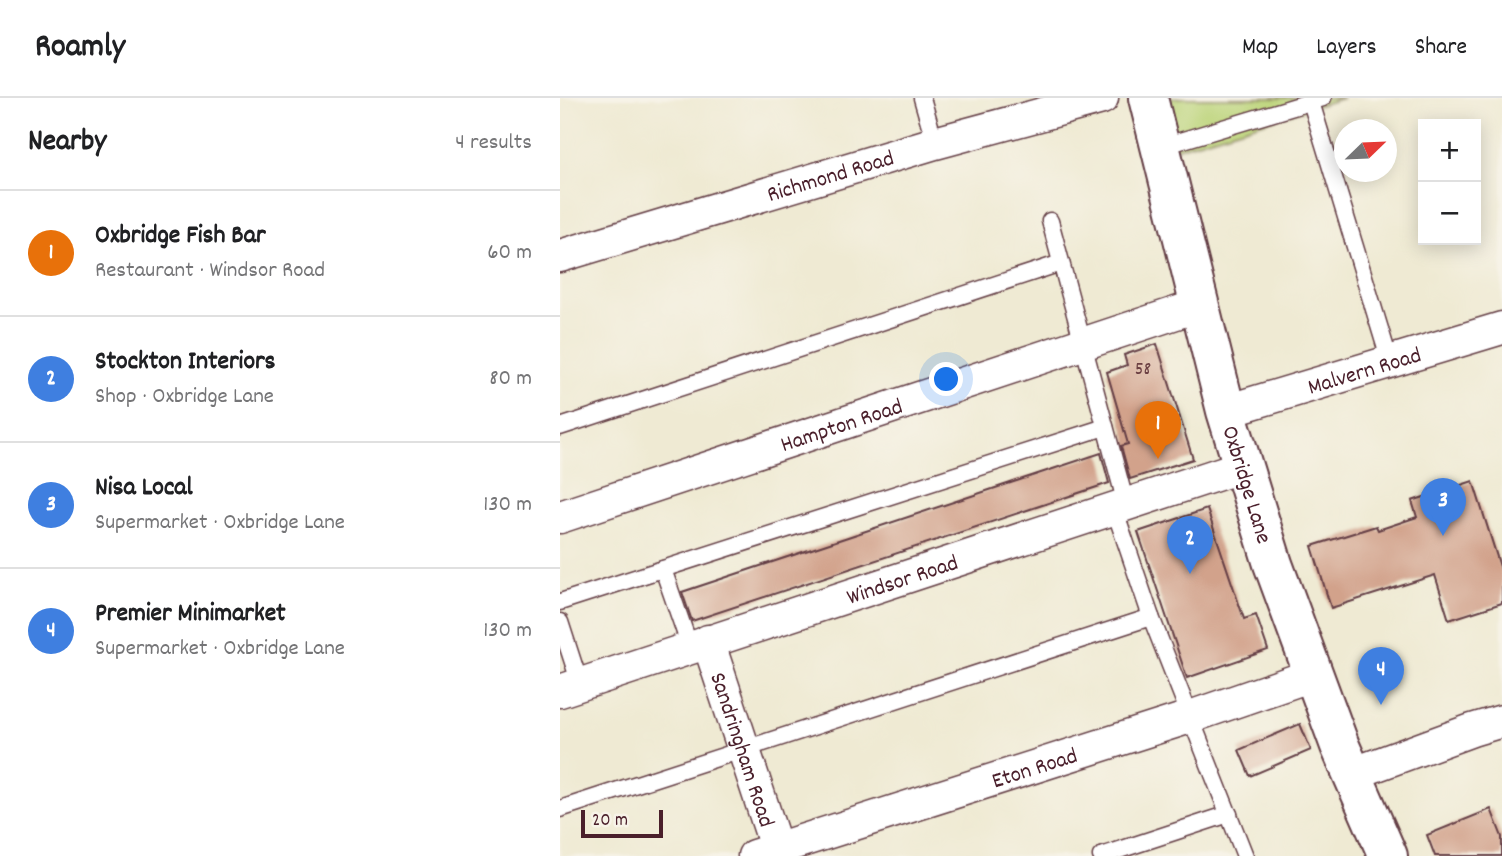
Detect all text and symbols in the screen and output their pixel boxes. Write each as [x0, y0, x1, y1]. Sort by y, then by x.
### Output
text: Roamly [35, 25, 125, 72]
text: Map [1242, 31, 1278, 65]
text: Layers [1316, 31, 1377, 65]
text: Share [1415, 31, 1467, 65]
north arrow [1334, 119, 1397, 182]
map controls [1418, 119, 1481, 245]
button: + [1418, 119, 1481, 182]
text: Nearby [28, 122, 106, 165]
text: 4 results [455, 127, 532, 160]
street label: Richmond Road [764, 143, 899, 213]
button: − [1418, 182, 1481, 245]
text: Oxbridge Fish Bar [95, 218, 266, 255]
text: 1 [48, 237, 54, 270]
text: 60 m [487, 237, 532, 270]
text: Restaurant · Windsor Road [95, 255, 325, 288]
street label: Malvern Road [1304, 340, 1426, 406]
text: Stockton Interiors [95, 344, 276, 381]
house number: 58 [1135, 357, 1151, 384]
your location [929, 362, 963, 396]
text: 2 [46, 363, 56, 396]
text: 80 m [489, 363, 532, 396]
text: Shop · Oxbridge Lane [95, 381, 274, 414]
street label: Hampton Road [777, 392, 907, 463]
pin: 1 [1135, 401, 1181, 459]
street label: Oxbridge Lane [1211, 422, 1279, 548]
text: Nisa Local [95, 470, 193, 507]
pin: 3 [1420, 478, 1466, 536]
text: 3 [46, 489, 56, 522]
text: 130 m [483, 489, 532, 522]
text: Supermarket · Oxbridge Lane [95, 507, 345, 540]
pin: 2 [1167, 516, 1213, 574]
street label: Windsor Road [843, 548, 963, 615]
text: Premier Minimarket [95, 596, 286, 633]
text: 4 [46, 615, 56, 648]
text: 130 m [483, 615, 532, 648]
text: Supermarket · Oxbridge Lane [95, 633, 345, 666]
pin: 4 [1358, 647, 1404, 705]
street label: Sandringham Road [699, 669, 781, 832]
street label: Eton Road [988, 741, 1082, 799]
scale bar [581, 807, 663, 839]
text: 20 m [592, 808, 628, 835]

